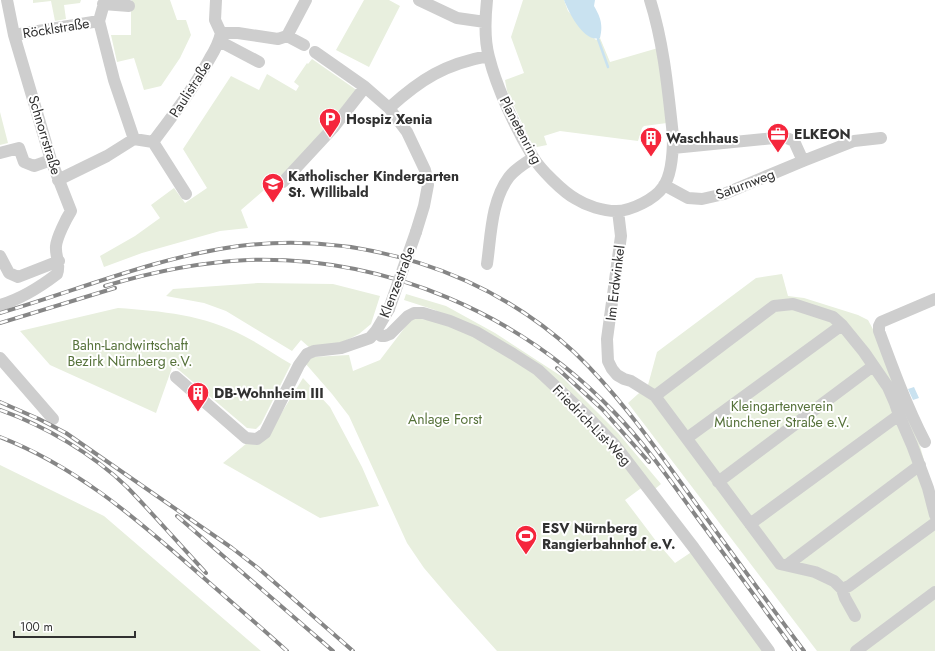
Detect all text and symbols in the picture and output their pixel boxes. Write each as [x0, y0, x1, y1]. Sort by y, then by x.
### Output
street label: Röcklstraße [21, 13, 91, 43]
street label: Paulistraße [164, 57, 216, 121]
street label: Schnorrstraße [23, 93, 67, 177]
street label: Planetenring [495, 93, 547, 167]
parking icon: Hospiz Xenia [317, 106, 343, 139]
place label: Hospiz Xenia [346, 109, 432, 129]
office icon: ELKEON [765, 121, 791, 154]
place label: ELKEON [794, 124, 851, 144]
building icon: Waschhaus [638, 125, 664, 158]
place label: Waschhaus [666, 128, 739, 148]
street label: Saturnweg [713, 164, 777, 204]
place label: Katholischer Kindergarten St. Willibald [288, 166, 459, 202]
school or university icon: Katholischer Kindergarten St. Willibald [260, 171, 286, 204]
street label: Klenzestraße [374, 244, 420, 320]
street label: Im Erdwinkel [600, 244, 630, 322]
park label: Bahn-Landwirtschaft Bezirk Nürnberg e.V. [67, 335, 193, 371]
building icon: DB-Wohnheim III [185, 380, 211, 413]
street label: Friedrich-List-Weg [548, 380, 636, 470]
place label: DB-Wohnheim III [214, 383, 324, 403]
park label: Kleingartenverein Münchener Straße e.V. [714, 396, 850, 432]
park label: Anlage Forst [408, 409, 483, 429]
place label: ESV Nürnberg Rangierbahnhof e.V. [542, 518, 676, 554]
sports icon: ESV Nürnberg Rangierbahnhof e.V. [513, 523, 539, 556]
scale bar [14, 613, 135, 639]
text: 100 m [20, 618, 53, 636]

